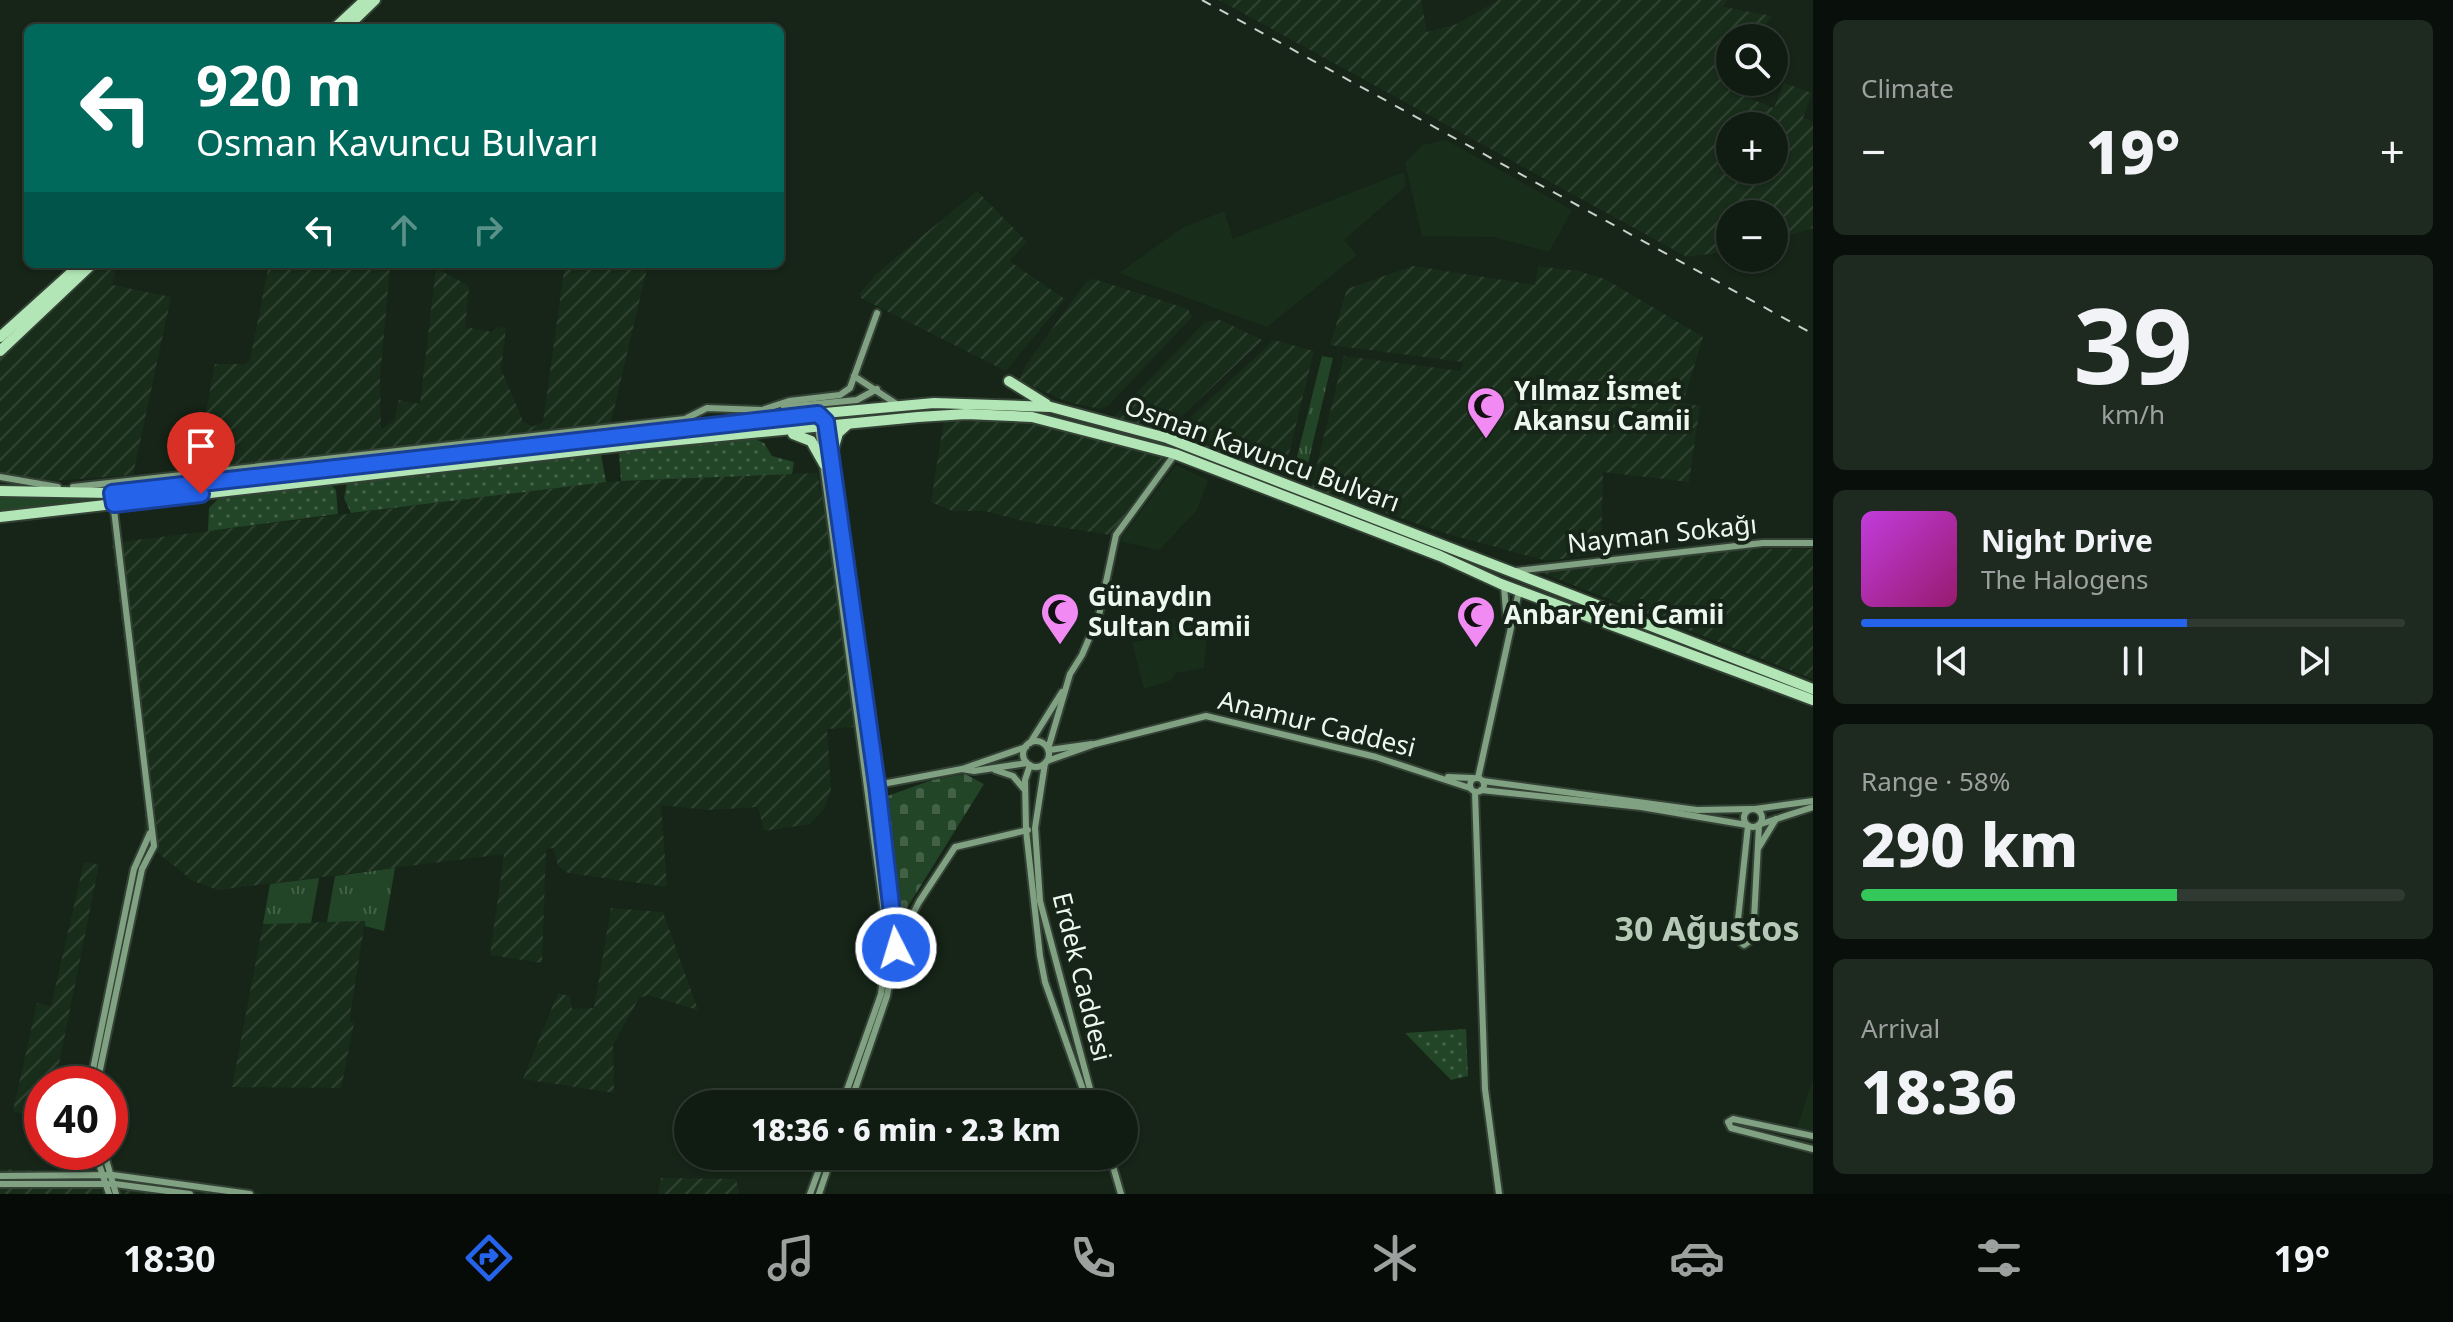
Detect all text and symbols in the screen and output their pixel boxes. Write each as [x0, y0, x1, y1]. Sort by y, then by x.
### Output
map controls [1716, 24, 1788, 272]
button: search [1716, 24, 1788, 96]
text: 920 m [196, 46, 361, 122]
icon: left [64, 56, 168, 160]
text: Climate [1861, 70, 1954, 106]
text: 19° [2086, 110, 2180, 192]
button: + [1716, 112, 1788, 184]
text: Osman Kavuncu Bulvarı [196, 118, 599, 167]
text: − [1861, 121, 1886, 181]
text: + [2380, 121, 2405, 181]
button: − [1716, 200, 1788, 272]
icon: left [298, 208, 342, 252]
icon: ahead [382, 208, 426, 252]
icon: right [466, 208, 510, 252]
text: 39 [2074, 273, 2192, 414]
place label: Yılmaz İsmet Akansu Camii [1514, 372, 1690, 438]
mosque icon: Yılmaz İsmet Akansu Camii [1465, 385, 1507, 440]
street label: Osman Kavuncu Bulvarı [1120, 386, 1405, 520]
text: km/h [2101, 396, 2165, 432]
pin [167, 412, 235, 494]
icon: arrive [179, 424, 223, 468]
street label: Nayman Sokağı [1565, 505, 1759, 561]
text: Night Drive [1981, 520, 2153, 561]
text: The Halogens [1981, 561, 2148, 597]
place label: Günaydın Sultan Camii [1088, 578, 1251, 644]
mosque icon: Günaydın Sultan Camii [1039, 591, 1081, 646]
mosque icon: Anbar Yeni Camii [1455, 594, 1497, 649]
place label: Anbar Yeni Camii [1504, 596, 1724, 632]
icon: previous [1930, 639, 1974, 683]
icon: pause [2111, 639, 2155, 683]
icon: next [2292, 639, 2336, 683]
street label: Anamur Caddesi [1215, 681, 1420, 765]
text: Range · 58% [1861, 763, 2010, 799]
text: 290 km [1861, 803, 2078, 885]
street label: Erdek Caddesi [1045, 889, 1121, 1065]
district label: 30 Ağustos [1615, 905, 1800, 951]
position arrow [854, 906, 938, 990]
text: Arrival [1861, 1010, 1940, 1046]
text: 18:36 [1861, 1050, 2017, 1132]
speed limit sign: 40 [24, 1066, 128, 1170]
text: 18:36 · 6 min · 2.3 km [751, 1109, 1061, 1150]
icon: directions [461, 1230, 517, 1286]
icon: music [763, 1230, 819, 1286]
icon: phone [1065, 1230, 1121, 1286]
icon: climate [1367, 1230, 1423, 1286]
icon: car [1669, 1230, 1725, 1286]
icon: filters [1971, 1230, 2027, 1286]
text: 18:30 [123, 1234, 215, 1283]
text: 19° [2273, 1234, 2330, 1283]

